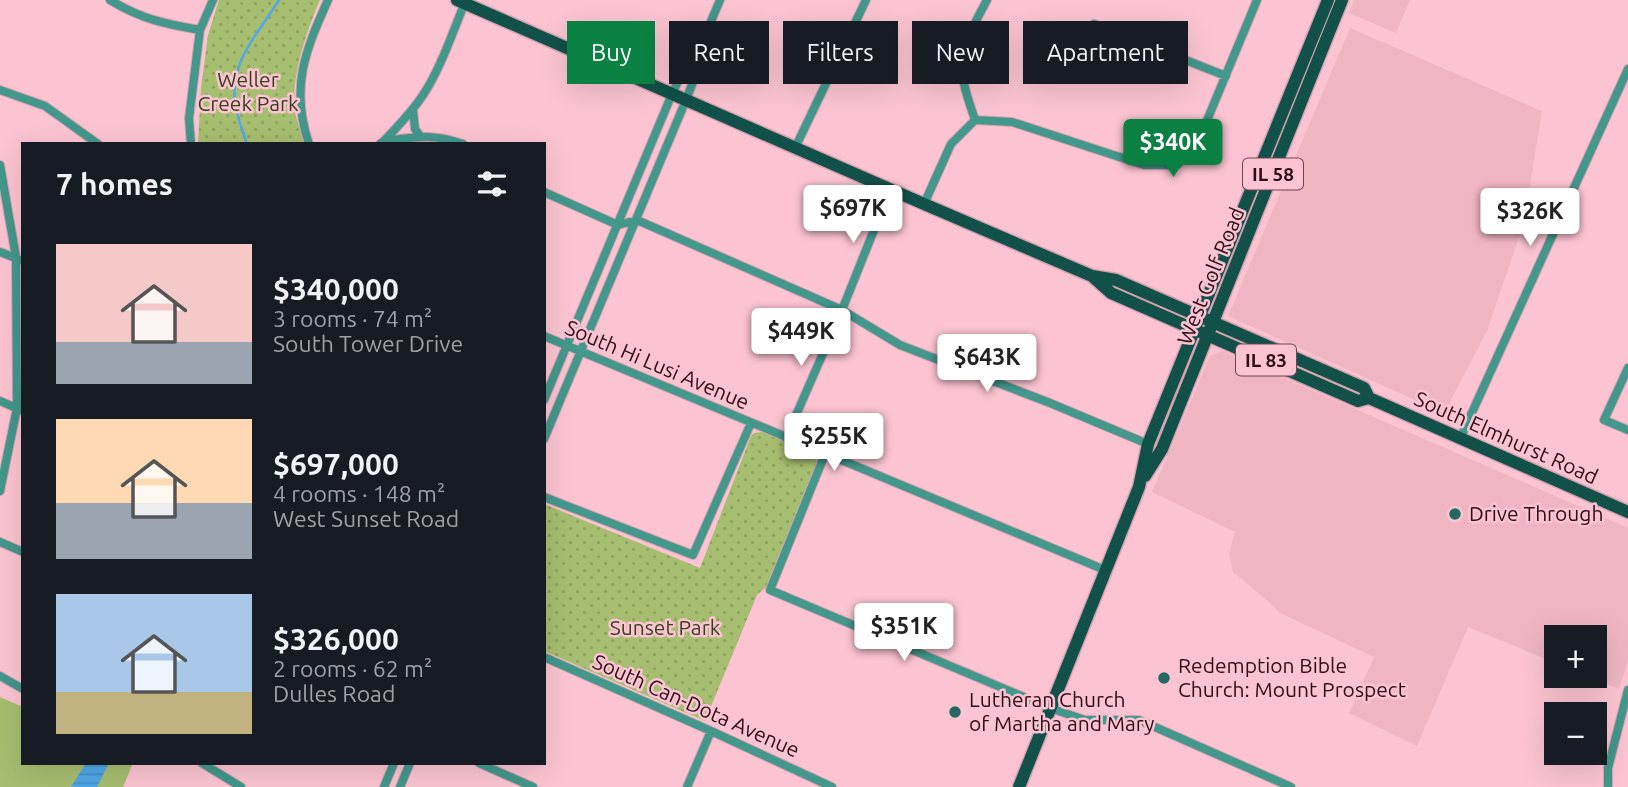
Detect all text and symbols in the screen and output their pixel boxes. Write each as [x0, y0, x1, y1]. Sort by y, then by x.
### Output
chip: Buy [567, 21, 655, 84]
chip: Rent [669, 21, 769, 84]
chip: Filters [783, 21, 898, 84]
chip: New [912, 21, 1009, 84]
chip: Apartment [1023, 21, 1188, 84]
park label: Weller Creek Park [197, 67, 299, 115]
pin: $340K [1124, 120, 1222, 179]
text: $340K [1139, 129, 1207, 154]
road number: IL 58 [1243, 158, 1303, 190]
icon: filters [473, 165, 511, 203]
text: 7 homes [56, 167, 173, 201]
pin: $697K [804, 186, 902, 245]
pin: $326K [1481, 188, 1579, 248]
text: $697K [819, 195, 887, 220]
text: $326K [1496, 198, 1564, 223]
street label: West Golf Road [1172, 204, 1249, 348]
icon: home [112, 272, 196, 356]
text: $340,000 [273, 272, 399, 306]
text: 3 rooms · 74 m² [273, 306, 432, 331]
pin: $449K [752, 308, 850, 368]
street label: South Hi Lusi Avenue [562, 314, 753, 414]
text: $449K [767, 318, 835, 343]
text: South Tower Drive [273, 331, 463, 356]
pin: $643K [938, 334, 1036, 394]
text: $643K [953, 344, 1021, 369]
road number: IL 83 [1236, 344, 1296, 376]
street label: South Elmhurst Road [1411, 386, 1602, 488]
pin: $255K [785, 414, 883, 473]
text: $255K [800, 423, 868, 448]
icon: home [112, 447, 196, 531]
text: $697,000 [273, 447, 399, 481]
text: 4 rooms · 148 m² [273, 481, 445, 506]
place label: Drive Through [1469, 501, 1603, 525]
text: West Sunset Road [273, 506, 459, 531]
marker: Drive Through [1447, 506, 1463, 522]
pin: $351K [855, 604, 953, 663]
text: $351K [870, 613, 938, 638]
park label: Sunset Park [610, 615, 721, 639]
icon: home [112, 622, 196, 706]
text: $326,000 [273, 622, 399, 656]
map controls [1544, 625, 1607, 765]
button: + [1544, 625, 1607, 688]
street label: South Can-Dota Avenue [589, 649, 803, 762]
place label: Redemption Bible Church: Mount Prospect [1178, 653, 1406, 701]
text: 2 rooms · 62 m² [273, 656, 432, 681]
marker: Redemption Bible Church: Mount Prospect [1156, 670, 1172, 686]
text: Dulles Road [273, 681, 395, 706]
place label: Lutheran Church of Martha and Mary [969, 687, 1154, 735]
button: − [1544, 702, 1607, 765]
marker: Lutheran Church of Martha and Mary [947, 704, 963, 720]

